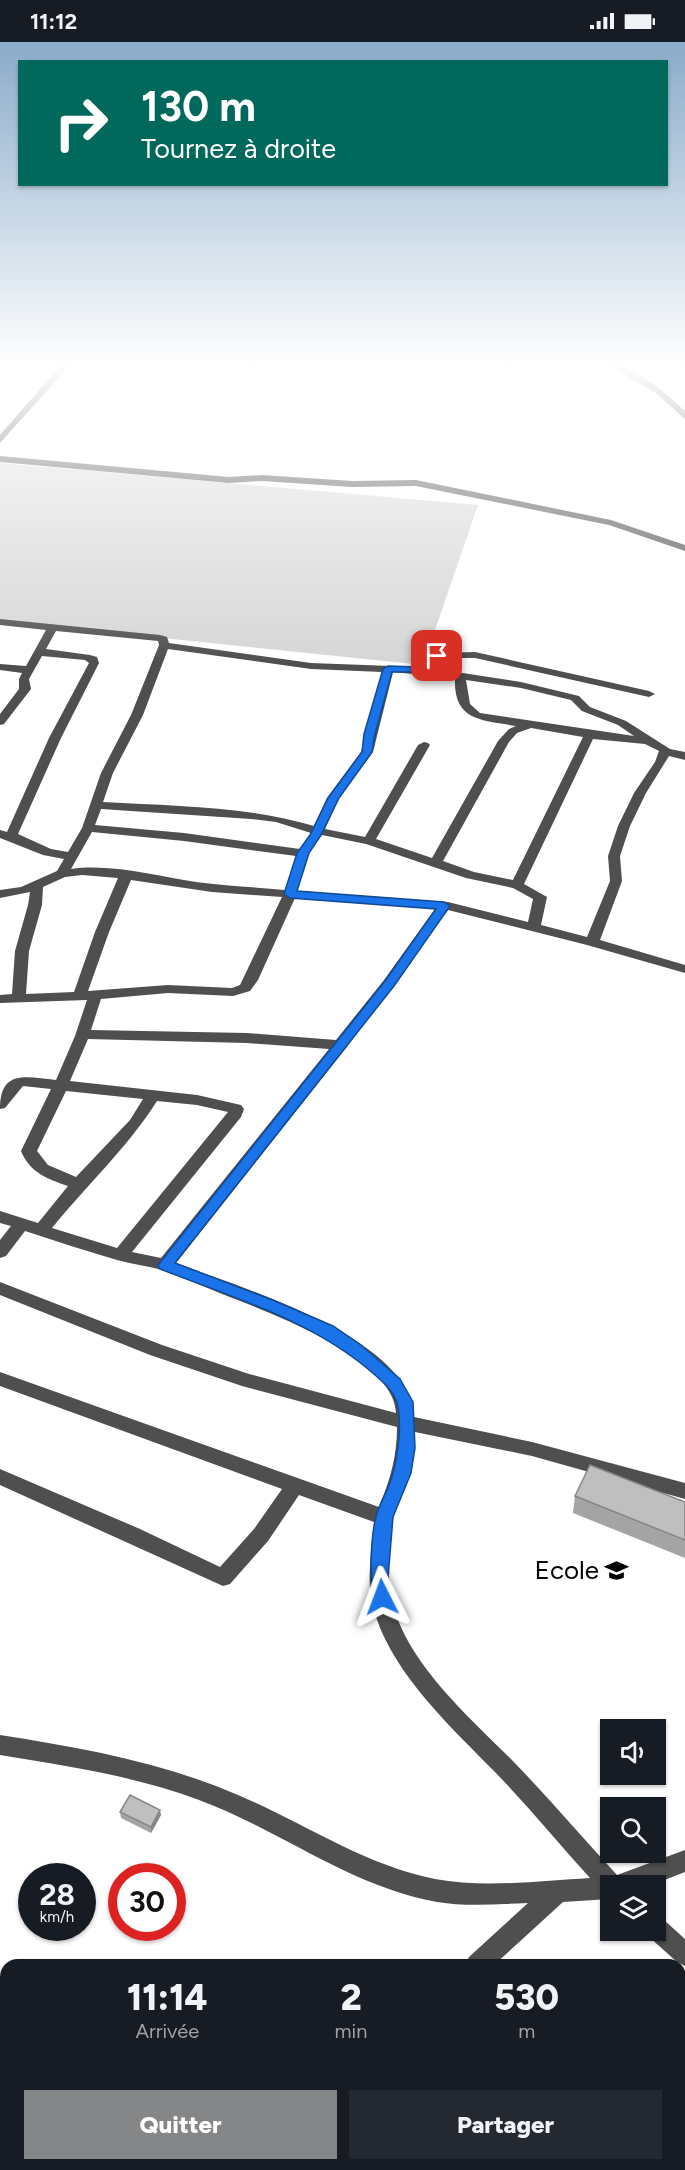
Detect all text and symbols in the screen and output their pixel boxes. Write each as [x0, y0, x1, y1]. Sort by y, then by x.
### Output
text: 11:12 [30, 8, 77, 35]
text: 130 m [141, 81, 256, 132]
icon: right [42, 84, 120, 162]
text: Tournez à droite [141, 132, 336, 165]
pin [411, 630, 462, 681]
icon: arrive [420, 639, 453, 672]
place label: Ecole [535, 1554, 599, 1586]
school or university icon: Ecole [604, 1557, 630, 1583]
position arrow [350, 1565, 414, 1629]
map controls [600, 1719, 666, 1941]
button: sound [600, 1719, 666, 1785]
button: search [600, 1797, 666, 1863]
speed limit sign: 30 [108, 1863, 186, 1941]
button: layers [600, 1875, 666, 1941]
text: 28 [39, 1876, 75, 1913]
text: km/h [40, 1908, 74, 1926]
text: 11:14 [127, 1976, 208, 2019]
text: 2 [340, 1976, 362, 2019]
text: 530 [494, 1976, 559, 2019]
text: Arrivée [135, 2019, 199, 2043]
text: min [335, 2019, 367, 2043]
text: m [518, 2019, 535, 2043]
button: Quitter [24, 2090, 337, 2159]
button: Partager [349, 2090, 662, 2159]

